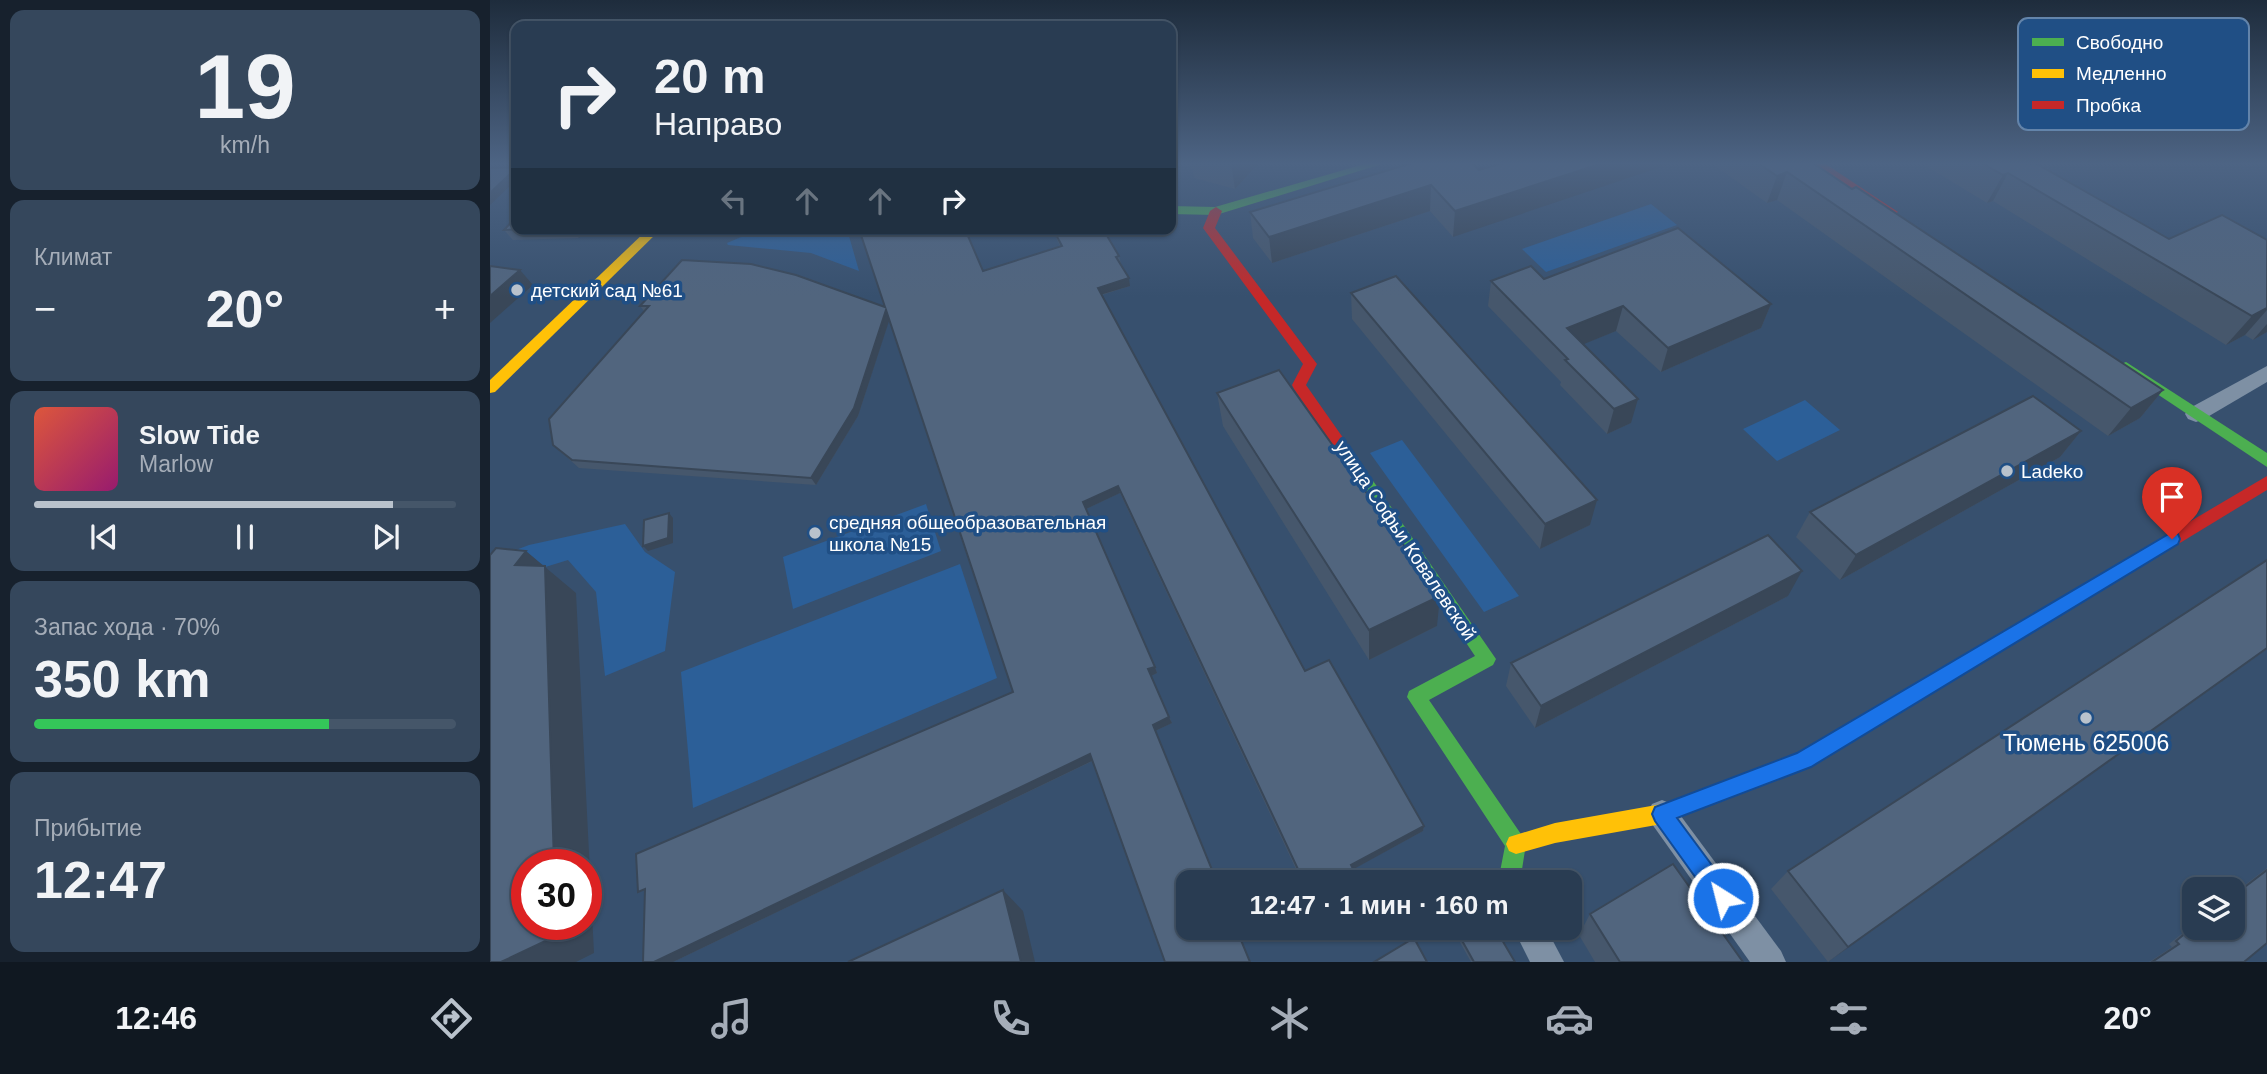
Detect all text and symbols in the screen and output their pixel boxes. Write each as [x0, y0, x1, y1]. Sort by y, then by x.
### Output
legend [2018, 18, 2249, 130]
text: Свободно [2076, 32, 2163, 53]
text: 19 [194, 36, 296, 137]
icon: right [539, 49, 630, 140]
text: 20 m [654, 49, 766, 103]
text: Медленно [2076, 63, 2166, 84]
text: Пробка [2076, 95, 2141, 116]
text: Направо [654, 106, 782, 142]
text: km/h [220, 132, 270, 158]
icon: left [715, 182, 753, 220]
icon: ahead [788, 182, 826, 220]
icon: ahead [861, 182, 899, 220]
icon: right [934, 182, 972, 220]
text: Климат [34, 244, 112, 270]
text: 20° [206, 280, 284, 338]
place label: детский сад №61 [531, 280, 683, 301]
marker: детский сад №61 [509, 282, 525, 298]
text: − [34, 288, 56, 330]
text: + [434, 288, 456, 330]
text: Slow Tide [139, 420, 260, 450]
street label: улица Софьи Ковалевской [1331, 437, 1480, 644]
text: Marlow [139, 451, 213, 477]
place label: Ladeko [2021, 461, 2083, 482]
marker: Ladeko [1999, 463, 2015, 479]
pin [2142, 467, 2202, 539]
icon: arrive [2153, 478, 2191, 516]
place label: средняя общеобразовательная школа №15 [829, 512, 1106, 555]
icon: previous [85, 518, 123, 556]
icon: pause [226, 518, 264, 556]
icon: next [367, 518, 405, 556]
marker: средняя общеобразовательная школа №15 [807, 525, 823, 541]
text: Запас хода · 70% [34, 614, 220, 640]
text: 350 km [34, 650, 210, 708]
marker: Тюмень 625006 [2078, 710, 2094, 726]
place label: Тюмень 625006 [2003, 730, 2169, 756]
text: Прибытие [34, 815, 142, 841]
speed limit sign: 30 [511, 849, 602, 940]
text: 12:47 [34, 851, 167, 909]
position arrow [1686, 861, 1760, 935]
map controls [2182, 877, 2245, 940]
button: layers [2182, 877, 2245, 940]
text: 12:47 · 1 мин · 160 m [1249, 890, 1509, 920]
icon: directions [427, 994, 476, 1043]
icon: music [707, 994, 756, 1043]
icon: phone [986, 994, 1035, 1043]
icon: climate [1265, 994, 1314, 1043]
icon: car [1545, 994, 1594, 1043]
icon: filters [1824, 994, 1873, 1043]
text: 12:46 [115, 1000, 197, 1036]
text: 20° [2103, 1000, 2152, 1036]

